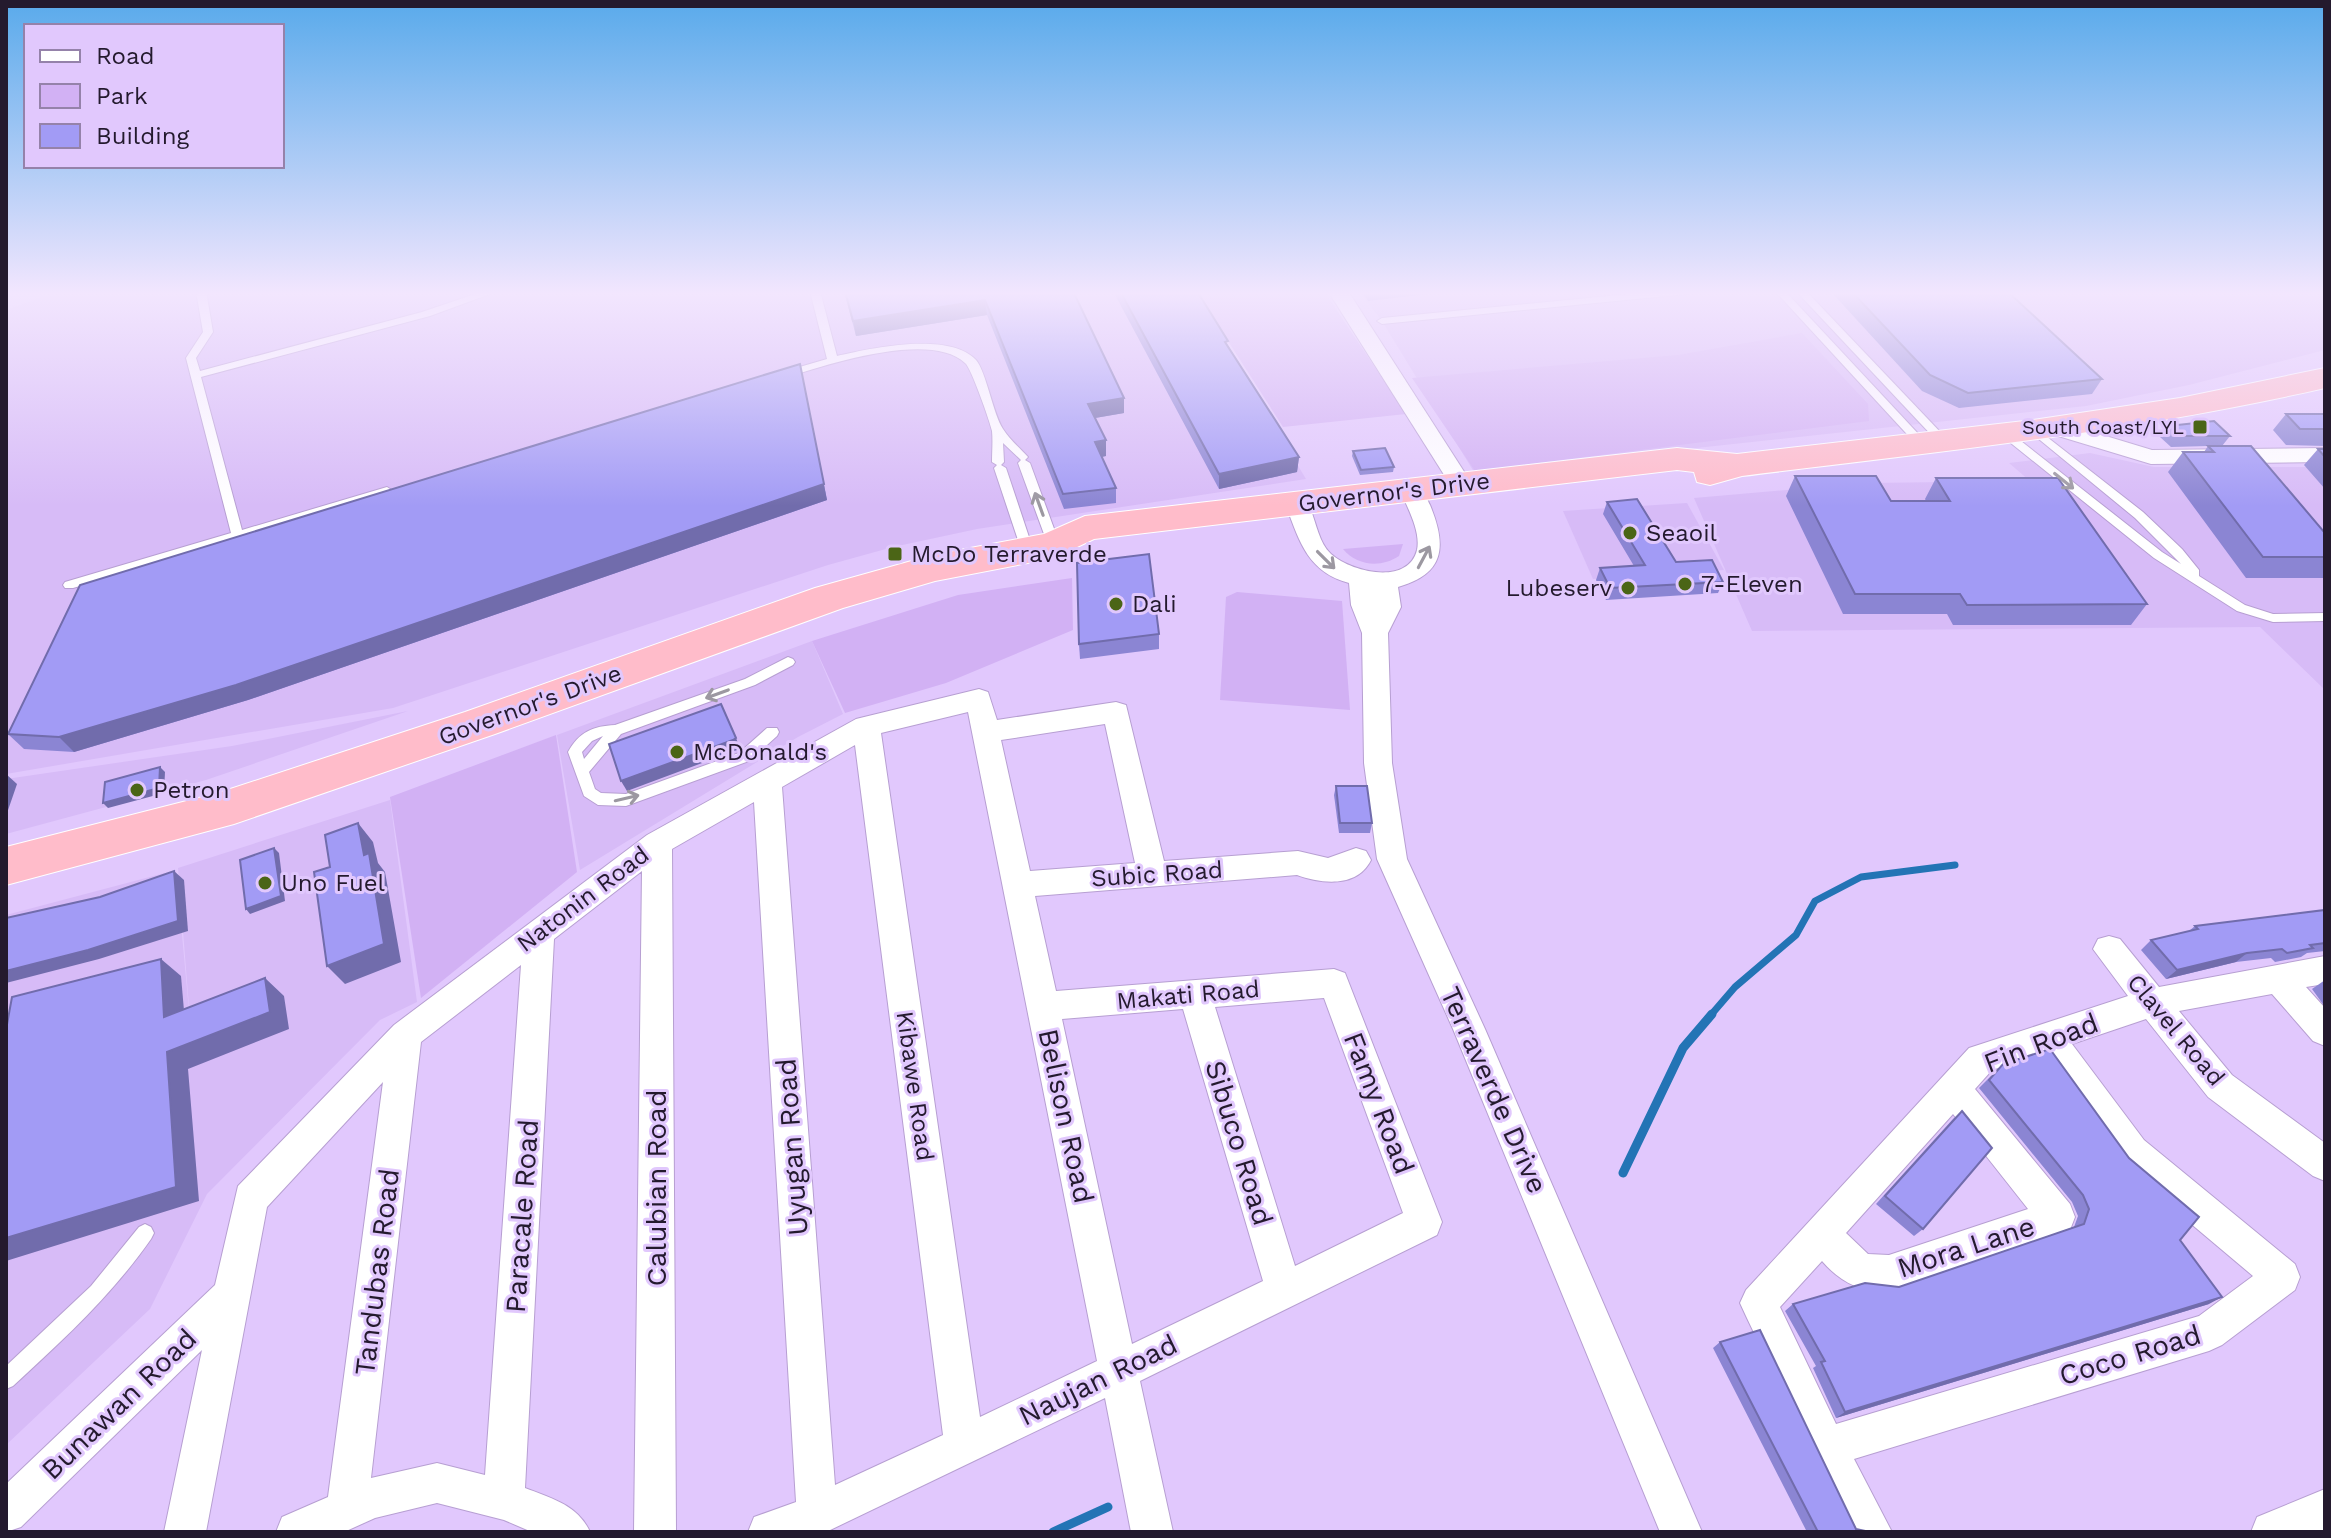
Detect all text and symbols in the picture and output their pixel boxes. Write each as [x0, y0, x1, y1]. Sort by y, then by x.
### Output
legend [24, 24, 284, 168]
text: Road [96, 42, 155, 70]
text: Park [96, 82, 148, 110]
text: Building [96, 122, 189, 150]
place label: South Coast/LYL [2022, 415, 2184, 439]
marker: South Coast/LYL [2191, 418, 2209, 436]
street label: Governor's Drive [1297, 466, 1491, 518]
one-way arrow [2053, 472, 2074, 489]
one-way arrow [1031, 492, 1045, 517]
place label: Seaoil [1646, 519, 1718, 547]
marker: Seaoil [1621, 524, 1639, 542]
place label: McDo Terraverde [911, 540, 1107, 568]
marker: McDo Terraverde [886, 545, 904, 563]
one-way arrow [1417, 546, 1432, 569]
one-way arrow [1316, 551, 1336, 570]
place label: 7-Eleven [1701, 570, 1803, 598]
place label: Lubeserv [1505, 574, 1613, 602]
marker: 7-Eleven [1676, 575, 1694, 593]
marker: Lubeserv [1619, 579, 1637, 597]
place label: Dali [1132, 590, 1177, 618]
marker: Dali [1107, 595, 1125, 613]
street label: Governor's Drive [435, 659, 625, 751]
one-way arrow [705, 688, 729, 702]
place label: McDonald's [693, 738, 827, 766]
marker: McDonald's [668, 743, 686, 761]
place label: Petron [153, 776, 230, 804]
marker: Petron [128, 781, 146, 799]
one-way arrow [613, 790, 639, 805]
street label: Natonin Road [512, 840, 654, 958]
street label: Subic Road [1090, 855, 1224, 893]
place label: Uno Fuel [281, 869, 386, 897]
marker: Uno Fuel [256, 874, 274, 892]
street label: Clavel Road [2121, 969, 2231, 1091]
street label: Makati Road [1115, 975, 1261, 1015]
street label: Terraverde Drive [1434, 982, 1554, 1198]
street label: Fin Road [1979, 1006, 2103, 1080]
street label: Kibawe Road [891, 1009, 939, 1163]
street label: Belison Road [1031, 1026, 1101, 1206]
street label: Famy Road [1337, 1027, 1421, 1179]
street label: Uyugan Road [769, 1057, 815, 1237]
street label: Sibuco Road [1198, 1057, 1280, 1229]
street label: Calubian Road [640, 1090, 673, 1286]
street label: Paracale Road [499, 1118, 545, 1314]
street label: Tandubas Road [348, 1167, 406, 1377]
street label: Mora Lane [1893, 1209, 2039, 1285]
street label: Coco Road [2055, 1318, 2205, 1392]
street label: Bunawan Road [35, 1322, 203, 1486]
street label: Naujan Road [1013, 1327, 1183, 1433]

